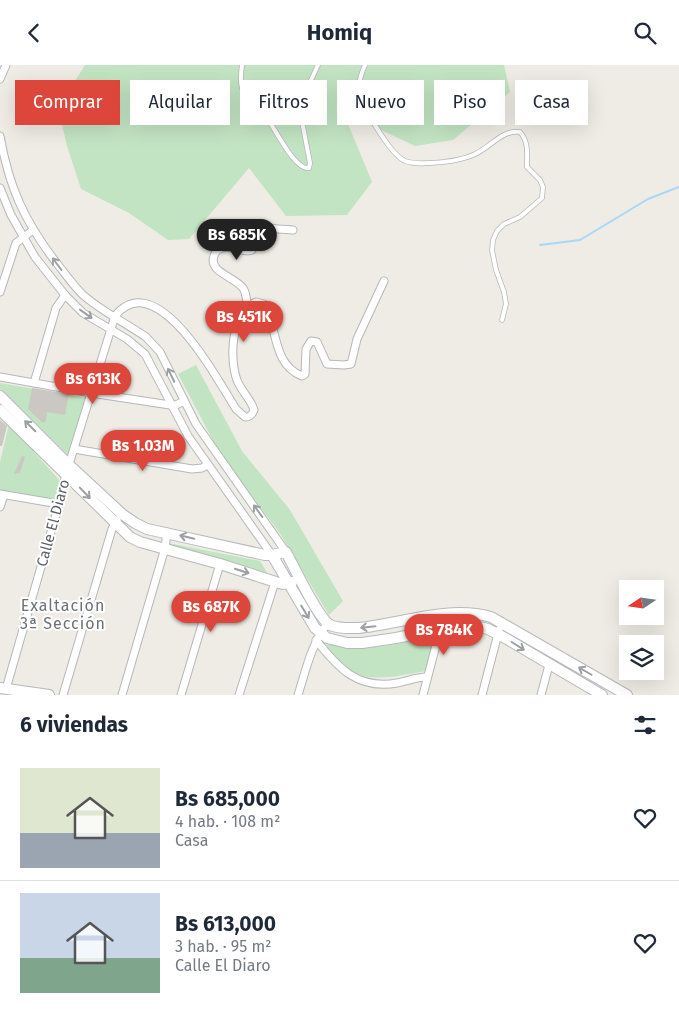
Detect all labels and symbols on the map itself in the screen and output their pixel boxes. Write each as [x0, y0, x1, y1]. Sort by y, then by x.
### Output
pin: Bs 685K [191, 219, 283, 261]
one-way arrow [52, 257, 62, 271]
pin: Bs 451K [198, 301, 290, 343]
one-way arrow [79, 309, 93, 319]
pin: Bs 613K [47, 363, 139, 405]
one-way arrow [166, 368, 175, 383]
one-way arrow [24, 420, 36, 432]
pin: Bs 1.03M [91, 429, 195, 472]
street label: Calle El Diaro [33, 477, 73, 569]
one-way arrow [79, 487, 91, 499]
one-way arrow [253, 504, 263, 518]
one-way arrow [180, 532, 196, 541]
one-way arrow [233, 567, 249, 576]
north arrow [619, 580, 664, 625]
pin: Bs 687K [165, 591, 257, 633]
district label: Exaltación 3ª Sección [20, 596, 106, 633]
one-way arrow [301, 605, 311, 619]
pin: Bs 784K [398, 613, 490, 656]
one-way arrow [361, 622, 377, 632]
one-way arrow [511, 641, 525, 651]
one-way arrow [577, 666, 592, 676]

